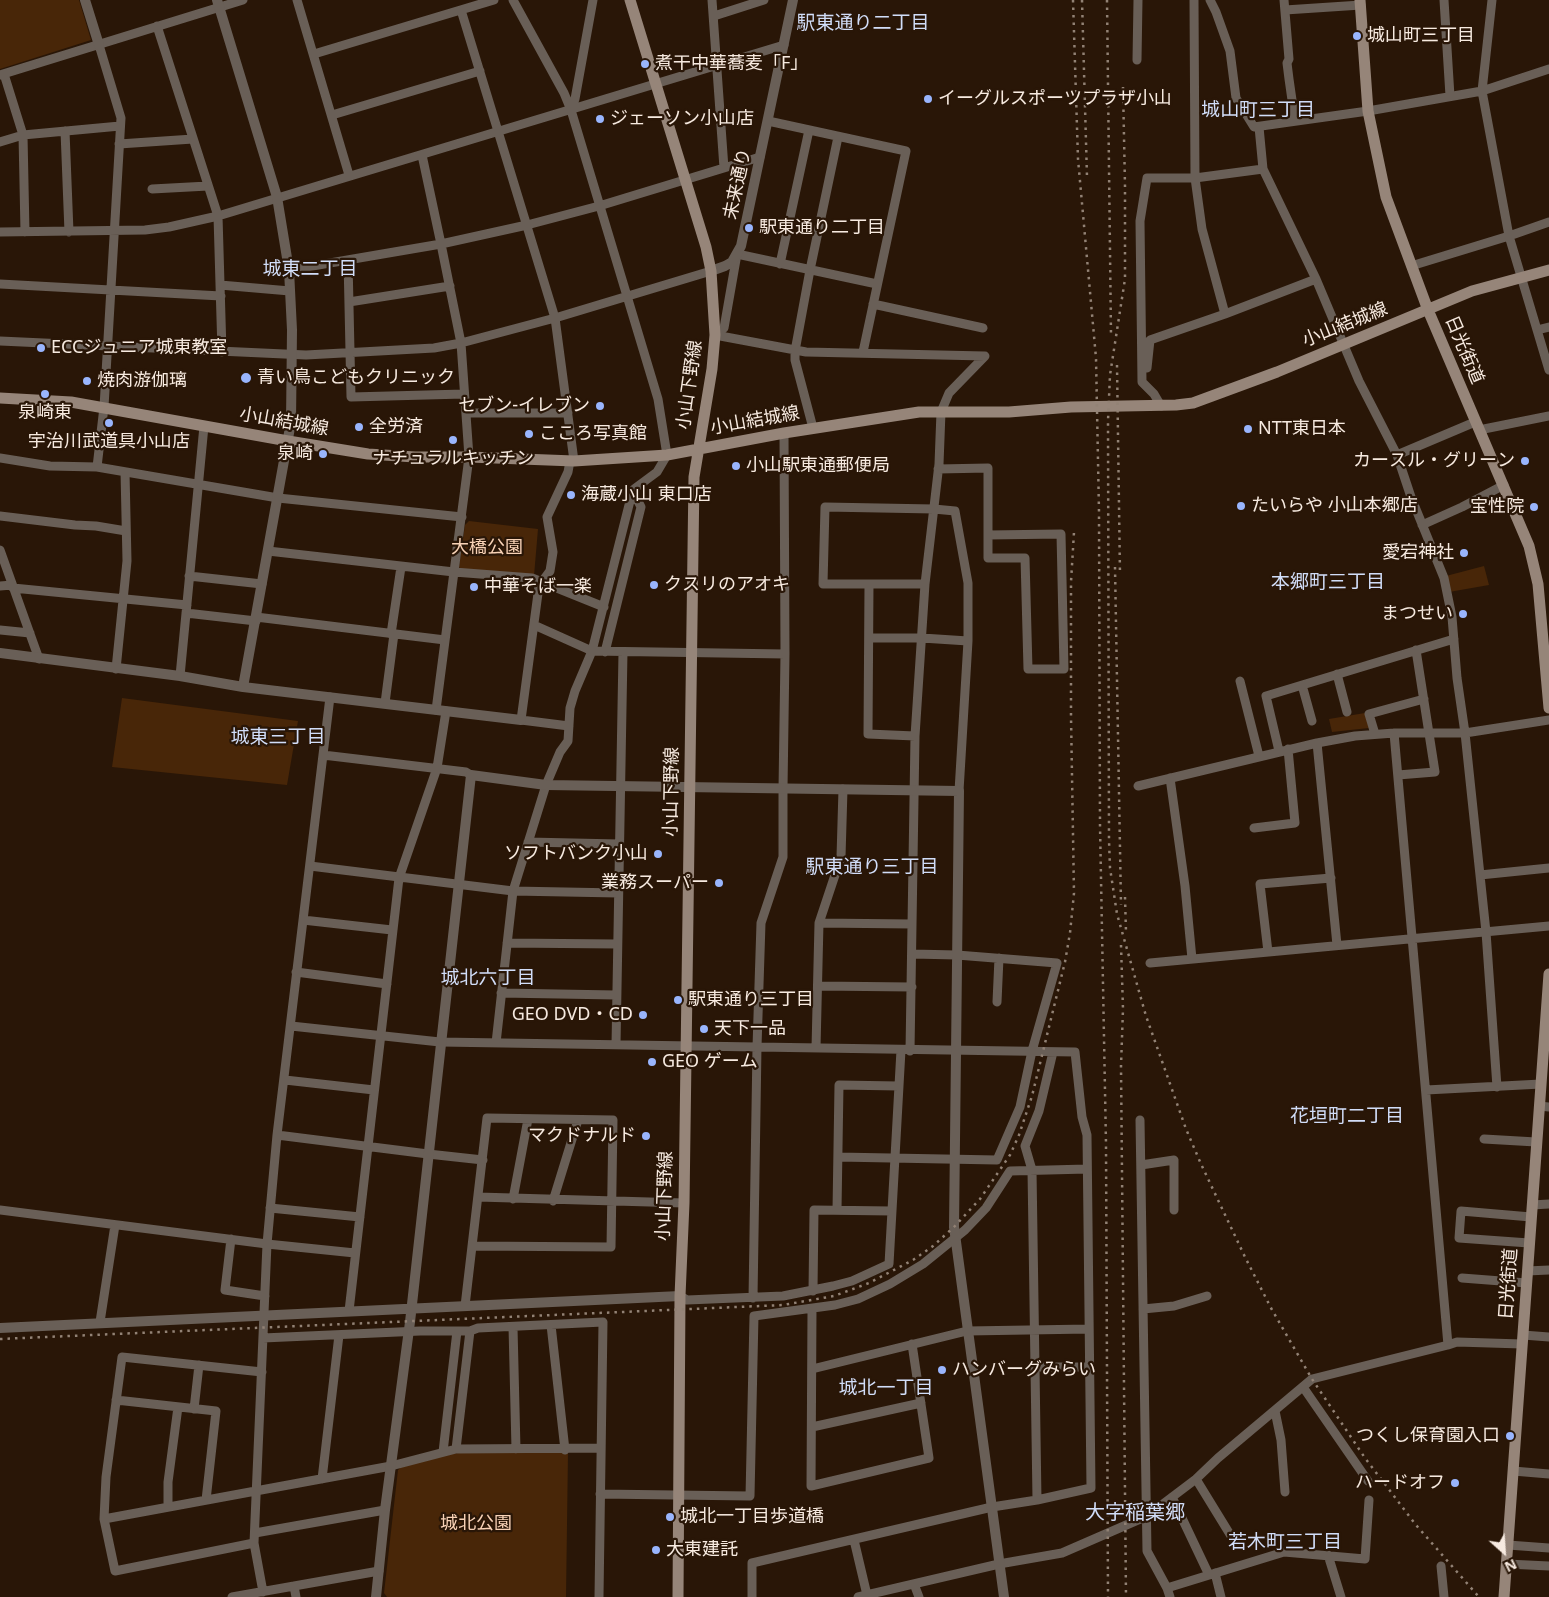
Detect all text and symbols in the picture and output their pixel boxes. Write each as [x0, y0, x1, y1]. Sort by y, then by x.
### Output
district label: 駅東通り二丁目 [797, 13, 929, 35]
place label: 城山町三丁目 [1367, 25, 1475, 47]
marker: 城山町三丁目 [1351, 30, 1363, 42]
place label: 煮干中華蕎麦「F」 [655, 53, 808, 75]
marker: 煮干中華蕎麦「F」 [639, 58, 651, 70]
place label: イーグルスポーツプラザ小山 [938, 88, 1172, 110]
marker: イーグルスポーツプラザ小山 [922, 93, 934, 105]
district label: 城山町三丁目 [1201, 100, 1315, 122]
place label: ジェーソン小山店 [610, 108, 754, 130]
marker: ジェーソン小山店 [594, 113, 606, 125]
street label: 未来通り [720, 147, 756, 221]
place label: 駅東通り二丁目 [759, 217, 885, 239]
marker: 駅東通り二丁目 [743, 222, 755, 234]
district label: 城東二丁目 [263, 259, 357, 281]
street label: 小山結城線 [1299, 298, 1391, 352]
street label: 日光街道 [1440, 313, 1488, 387]
place label: ECCジュニア城東教室 [51, 337, 227, 359]
street label: 小山下野線 [673, 339, 707, 431]
marker: ECCジュニア城東教室 [35, 342, 47, 354]
place label: 青い鳥こどもクリニック [257, 367, 455, 389]
place label: 焼肉游伽璃 [97, 370, 187, 392]
marker: 青い鳥こどもクリニック [239, 371, 253, 385]
marker: 焼肉游伽璃 [81, 375, 93, 387]
marker: 泉崎東 [39, 388, 51, 400]
place label: セブン-イレブン [458, 395, 590, 417]
marker: セブン-イレブン [594, 400, 606, 412]
place label: 泉崎東 [18, 402, 72, 424]
street label: 小山結城線 [709, 403, 801, 439]
street label: 小山結城線 [238, 404, 330, 440]
place label: 全労済 [369, 416, 423, 438]
marker: 宇治川武道具小山店 [103, 417, 115, 429]
place label: NTT東日本 [1258, 418, 1346, 440]
marker: 全労済 [353, 421, 365, 433]
place label: こころ写真館 [539, 423, 647, 445]
marker: NTT東日本 [1242, 423, 1254, 435]
marker: こころ写真館 [523, 428, 535, 440]
place label: 宇治川武道具小山店 [28, 431, 190, 453]
marker: ナチュラルキッチン [447, 434, 459, 446]
place label: 泉崎 [277, 443, 313, 465]
marker: 泉崎 [317, 448, 329, 460]
place label: ナチュラルキッチン [372, 448, 534, 470]
place label: カースル・グリーン [1353, 450, 1515, 472]
place label: 小山駅東通郵便局 [746, 455, 890, 477]
marker: カースル・グリーン [1519, 455, 1531, 467]
marker: 小山駅東通郵便局 [730, 460, 742, 472]
place label: 海蔵小山 東口店 [581, 484, 712, 506]
marker: 海蔵小山 東口店 [565, 489, 577, 501]
place label: たいらや 小山本郷店 [1251, 495, 1418, 517]
place label: 宝性院 [1470, 496, 1524, 518]
marker: たいらや 小山本郷店 [1235, 500, 1247, 512]
marker: 宝性院 [1528, 501, 1540, 513]
park label: 大橋公園 [451, 537, 523, 559]
place label: 愛宕神社 [1382, 542, 1454, 564]
marker: 愛宕神社 [1458, 547, 1470, 559]
district label: 本郷町三丁目 [1271, 572, 1385, 594]
place label: クスリのアオキ [664, 574, 790, 596]
place label: 中華そば一楽 [484, 576, 592, 598]
marker: クスリのアオキ [648, 579, 660, 591]
marker: 中華そば一楽 [468, 581, 480, 593]
place label: まつせい [1381, 603, 1453, 625]
marker: まつせい [1457, 608, 1469, 620]
district label: 城東三丁目 [231, 727, 325, 749]
street label: 小山下野線 [660, 747, 684, 837]
place label: ソフトバンク小山 [504, 843, 648, 865]
marker: ソフトバンク小山 [652, 848, 664, 860]
district label: 駅東通り三丁目 [806, 857, 938, 879]
place label: 業務スーパー [601, 872, 709, 894]
marker: 業務スーパー [713, 877, 725, 889]
district label: 城北六丁目 [441, 968, 535, 990]
place label: 駅東通り三丁目 [688, 989, 814, 1011]
marker: 駅東通り三丁目 [672, 994, 684, 1006]
place label: GEO DVD・CD [512, 1004, 633, 1026]
marker: GEO DVD・CD [637, 1009, 649, 1021]
place label: 天下一品 [714, 1018, 786, 1040]
marker: 天下一品 [698, 1023, 710, 1035]
place label: GEO ゲーム [662, 1051, 758, 1073]
marker: GEO ゲーム [646, 1056, 658, 1068]
district label: 花垣町二丁目 [1290, 1106, 1404, 1128]
place label: マクドナルド [528, 1125, 636, 1147]
marker: マクドナルド [640, 1130, 652, 1142]
street label: 小山下野線 [653, 1151, 677, 1241]
street label: 日光街道 [1496, 1247, 1522, 1321]
place label: ハンバーグみらい [952, 1359, 1096, 1381]
marker: ハンバーグみらい [936, 1364, 948, 1376]
district label: 城北一丁目 [839, 1378, 933, 1400]
place label: つくし保育園入口 [1356, 1425, 1500, 1447]
marker: つくし保育園入口 [1504, 1430, 1516, 1442]
place label: ハードオフ [1355, 1472, 1445, 1494]
marker: ハードオフ [1449, 1477, 1461, 1489]
district label: 大字稲葉郷 [1085, 1501, 1185, 1525]
place label: 城北一丁目歩道橋 [680, 1506, 824, 1528]
marker: 城北一丁目歩道橋 [664, 1511, 676, 1523]
park label: 城北公園 [440, 1513, 512, 1535]
north arrow [1479, 1527, 1529, 1577]
district label: 若木町三丁目 [1228, 1532, 1342, 1554]
place label: 大東建託 [666, 1539, 738, 1561]
marker: 大東建託 [650, 1544, 662, 1556]
text: N [1502, 1555, 1520, 1577]

